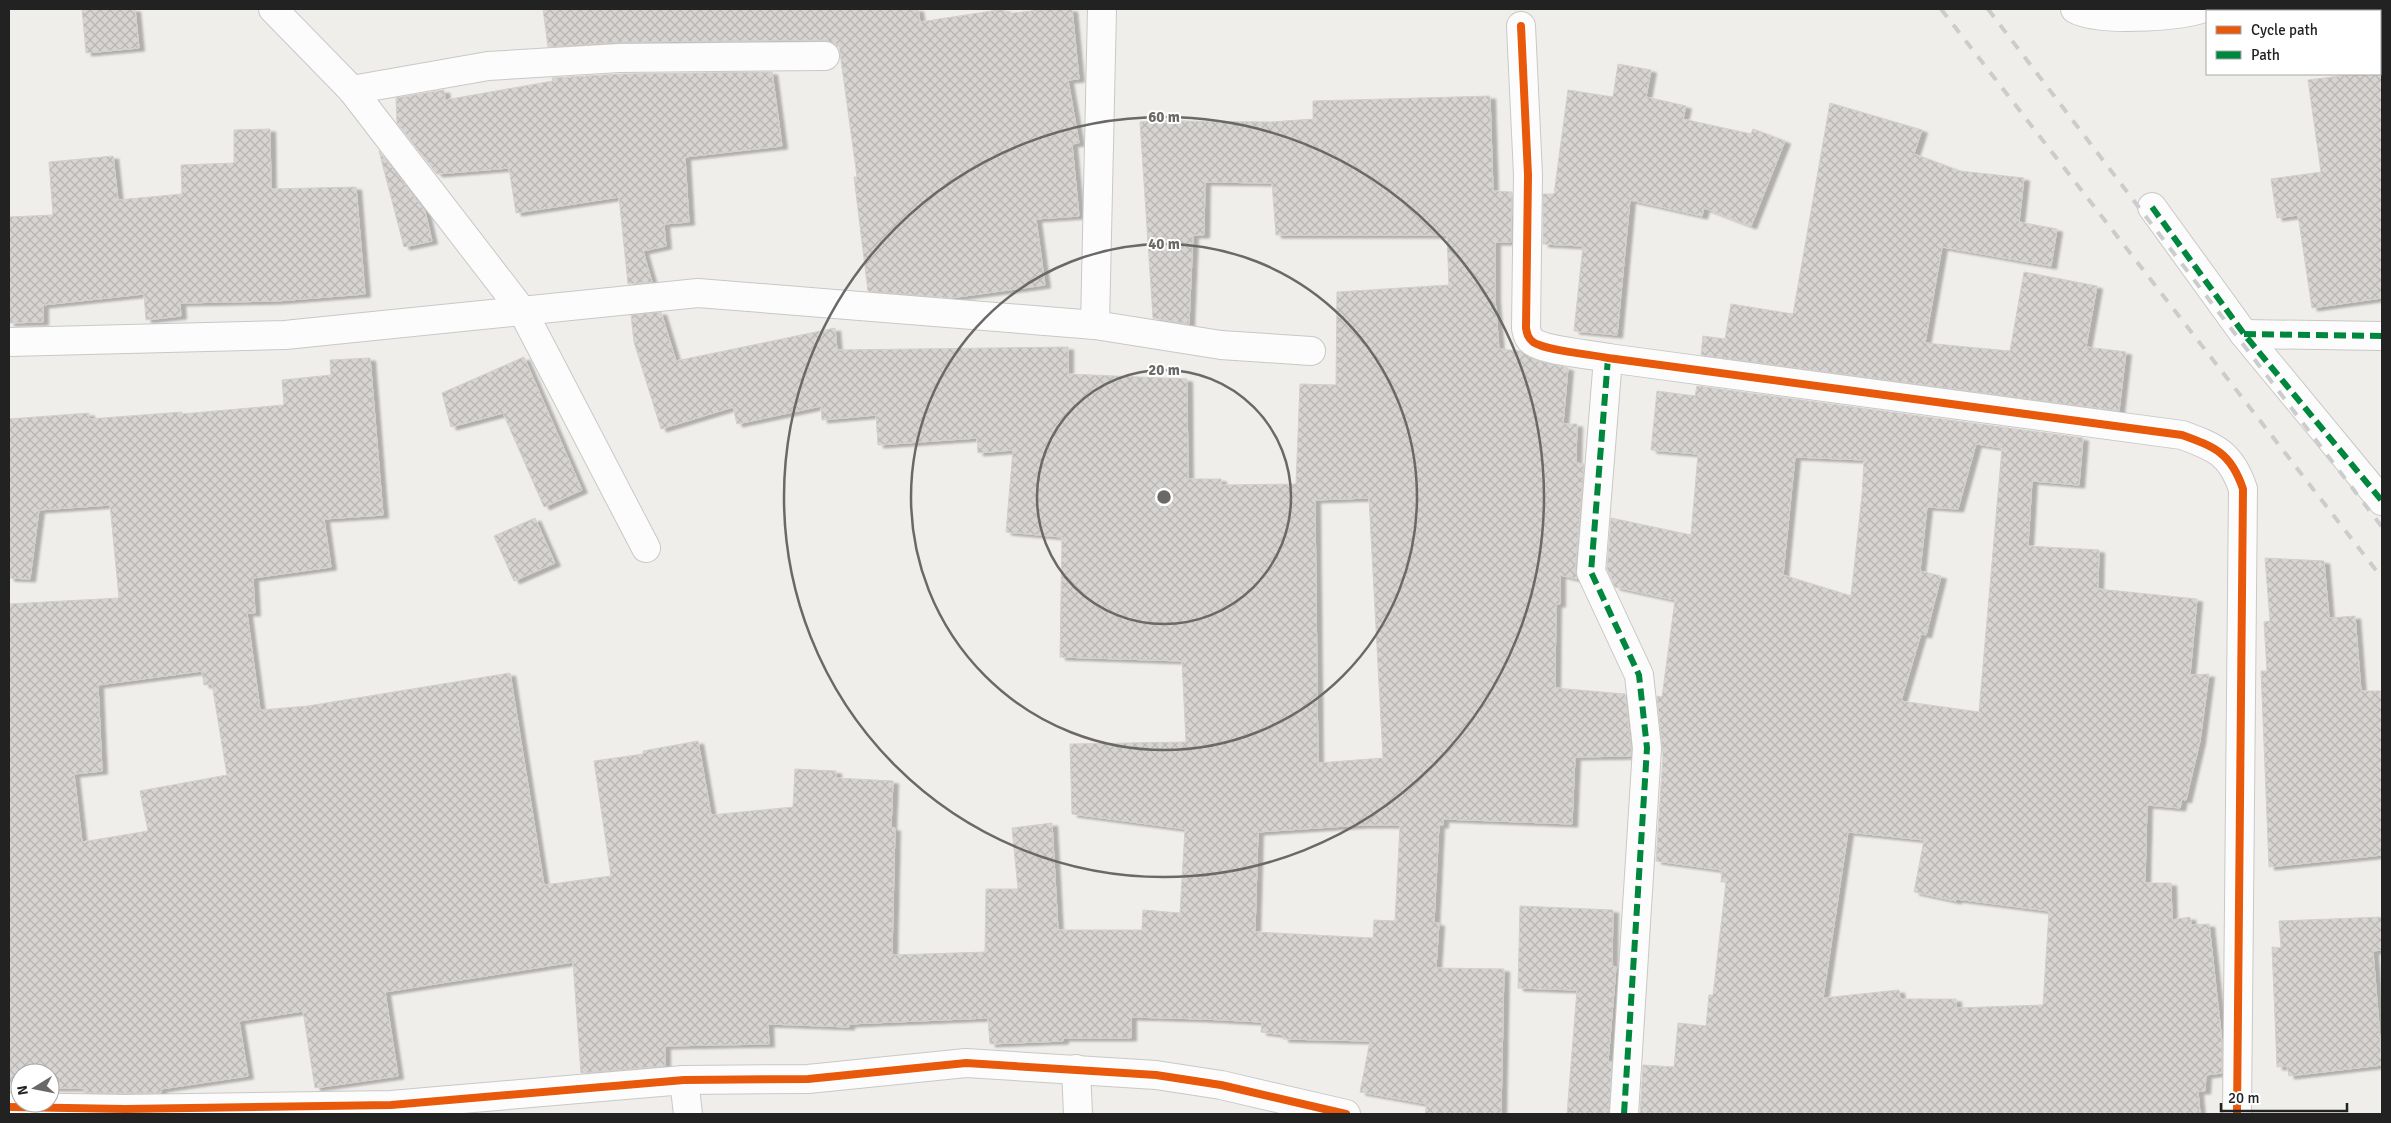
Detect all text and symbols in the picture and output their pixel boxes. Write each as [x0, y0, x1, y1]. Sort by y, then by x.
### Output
legend [2206, 10, 2381, 75]
text: Cycle path [2251, 21, 2318, 39]
text: Path [2251, 46, 2280, 64]
text: 60 m [1148, 108, 1180, 126]
text: 40 m [1148, 235, 1180, 253]
text: 20 m [1148, 361, 1180, 379]
centre of rings [1155, 488, 1173, 506]
north arrow [10, 1063, 60, 1113]
scale bar [2221, 1080, 2347, 1112]
text: N [13, 1084, 32, 1096]
text: 20 m [2228, 1089, 2259, 1107]

